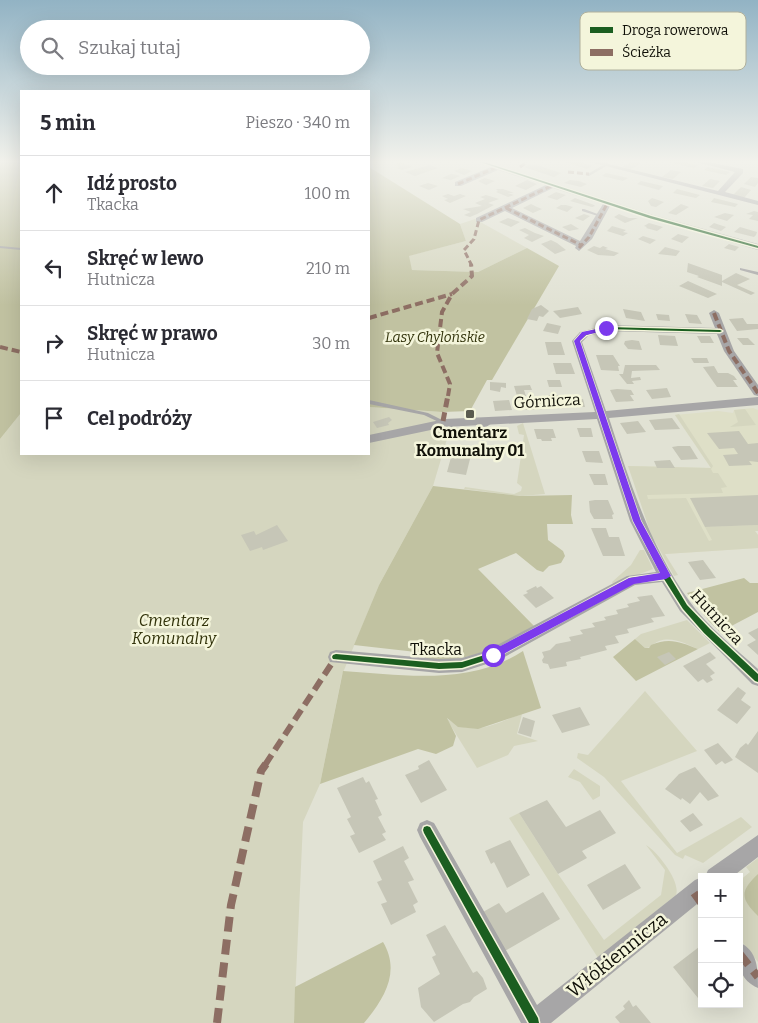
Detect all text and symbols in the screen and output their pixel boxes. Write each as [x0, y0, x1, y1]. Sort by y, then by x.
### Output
legend [580, 12, 746, 70]
search box [20, 20, 370, 75]
text: Droga rowerowa [622, 22, 729, 39]
icon: search [38, 34, 66, 62]
text: Szukaj tutaj [78, 36, 181, 59]
text: Ścieżka [622, 43, 671, 61]
text: 5 min [40, 110, 96, 136]
text: Pieszo · 340 m [246, 113, 350, 132]
text: Idź prosto [87, 172, 177, 195]
icon: ahead [40, 179, 68, 207]
text: 100 m [305, 184, 350, 203]
text: Tkacka [87, 195, 139, 214]
text: Skręć w lewo [87, 247, 204, 270]
icon: left [40, 254, 68, 282]
text: 210 m [306, 259, 350, 278]
text: Hutnicza [87, 270, 155, 289]
route end [595, 317, 618, 340]
text: Skręć w prawo [87, 322, 218, 345]
icon: right [40, 329, 68, 357]
park label: Lasy Chylońskie [385, 329, 485, 346]
text: 30 m [312, 334, 350, 353]
text: Hutnicza [87, 345, 155, 364]
street label: Górnicza [513, 390, 581, 412]
icon: arrive [40, 404, 68, 432]
text: Cel podróży [87, 407, 192, 430]
marker: Cmentarz Komunalny 01 [464, 408, 476, 420]
place label: Cmentarz Komunalny 01 [416, 423, 524, 460]
street label: Hutnicza [687, 586, 747, 649]
park label: Cmentarz Komunalny [132, 611, 217, 648]
street label: Tkacka [410, 640, 462, 659]
route start [482, 644, 505, 667]
map controls [698, 873, 743, 1008]
button: + [698, 873, 743, 918]
street label: Włókiennicza [562, 907, 672, 1002]
button: − [698, 918, 743, 963]
button: locate [698, 963, 743, 1008]

